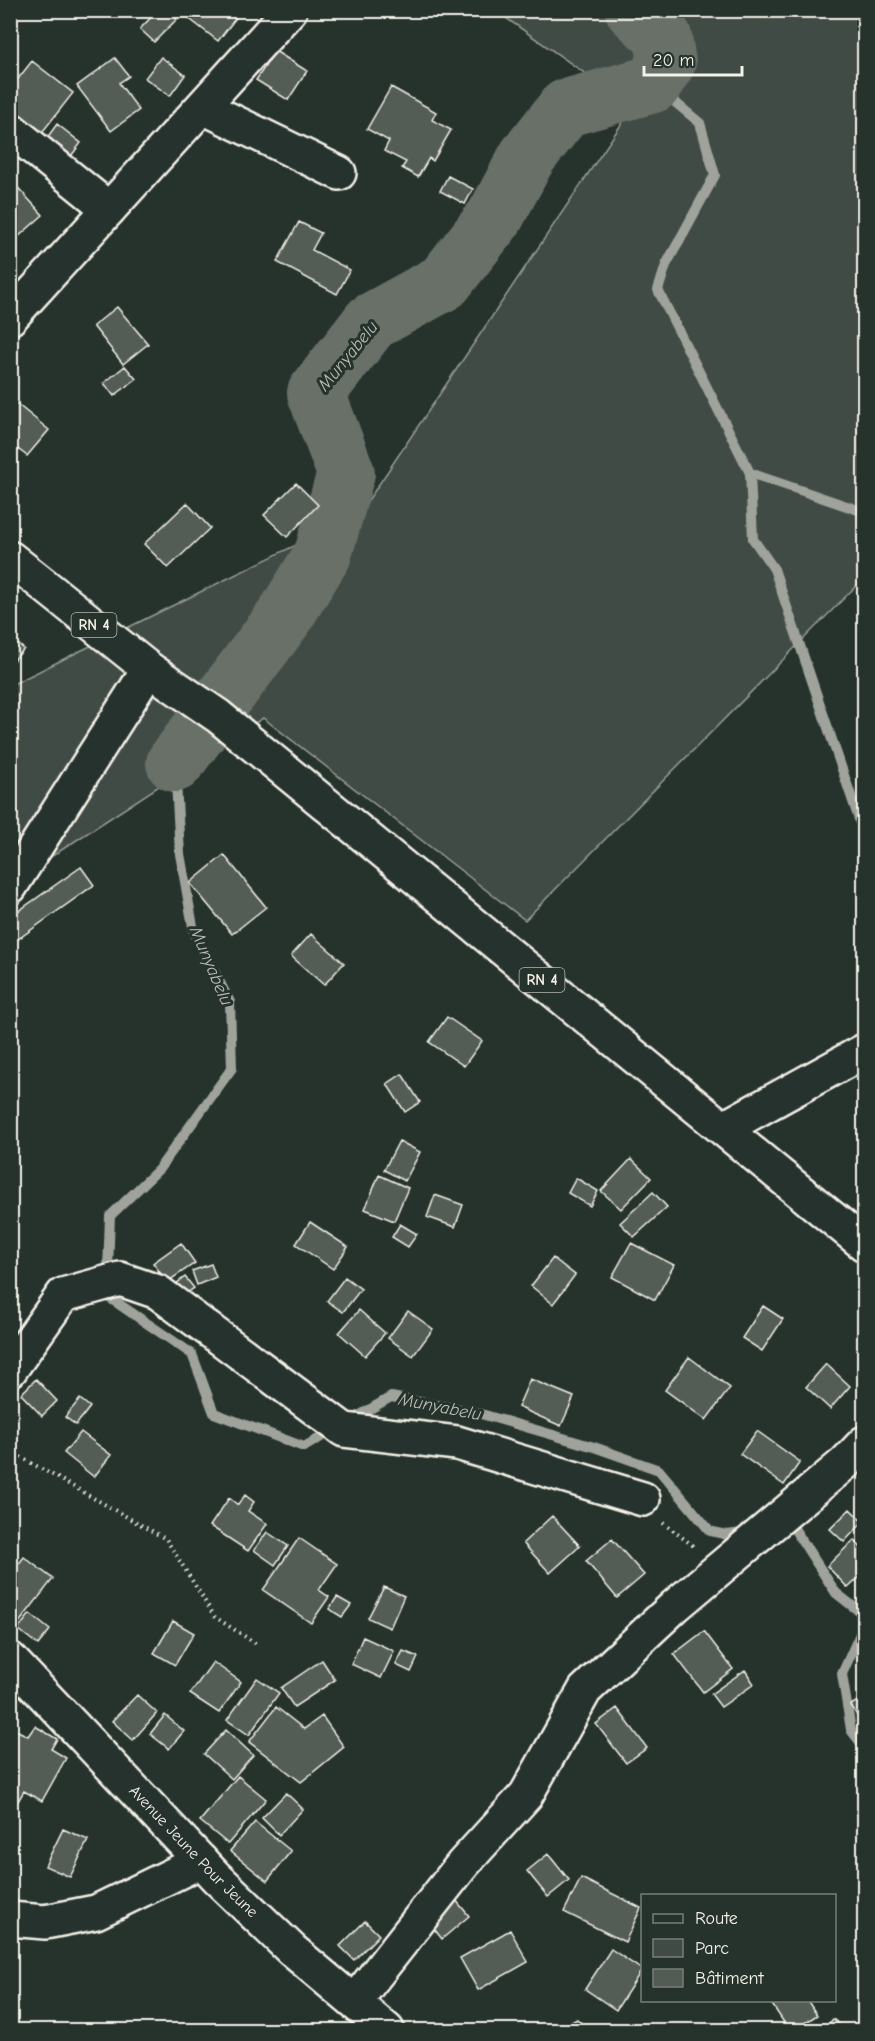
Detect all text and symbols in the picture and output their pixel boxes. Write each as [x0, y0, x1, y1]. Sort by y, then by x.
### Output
scale bar [644, 39, 742, 77]
text: 20 m [653, 50, 694, 71]
water label: Munyabelu [313, 317, 383, 396]
road number: RN 4 [72, 613, 116, 637]
water label: Munyabelu [185, 922, 237, 1009]
road number: RN 4 [520, 968, 564, 992]
water label: Munyabelu [396, 1388, 483, 1425]
street label: Avenue Jeune Pour Jeune [125, 1782, 262, 1921]
legend [641, 1894, 836, 2002]
text: Route [695, 1908, 738, 1929]
text: Parc [695, 1938, 729, 1959]
text: Bâtiment [695, 1968, 765, 1989]

